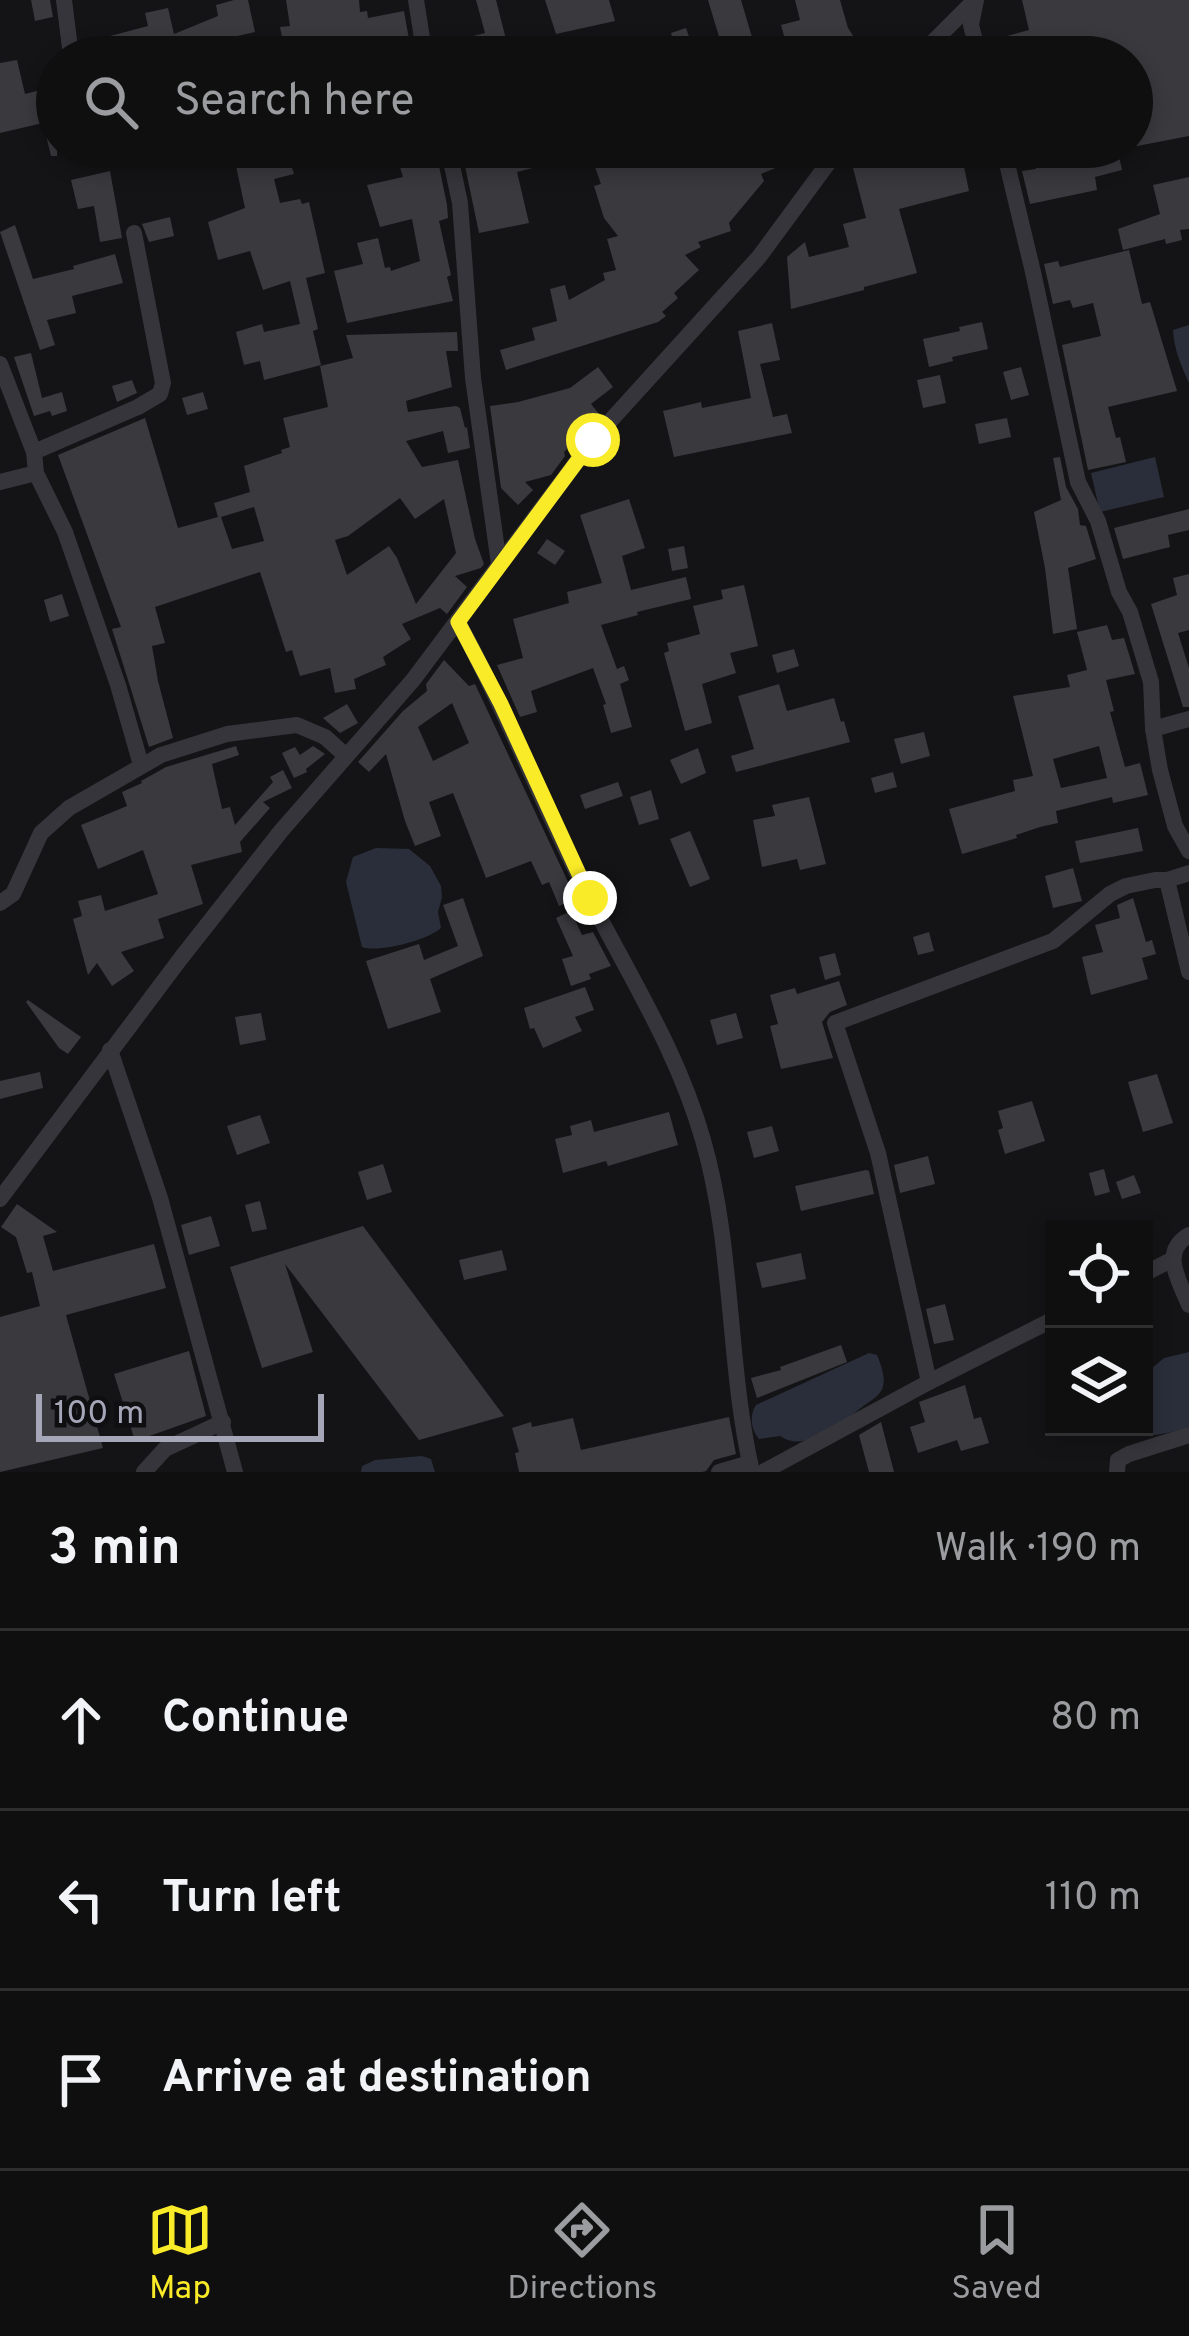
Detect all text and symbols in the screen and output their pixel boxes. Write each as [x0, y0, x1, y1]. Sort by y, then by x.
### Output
search box [36, 36, 1153, 168]
icon: search [78, 69, 144, 135]
text: Search here [174, 74, 414, 131]
route start [566, 413, 620, 467]
route end [563, 871, 617, 925]
map controls [1045, 1220, 1153, 1436]
button: locate [1045, 1220, 1153, 1328]
button: layers [1045, 1328, 1153, 1436]
scale bar [36, 1388, 324, 1441]
text: 100 m [54, 1394, 144, 1436]
text: 3 min [48, 1518, 181, 1583]
text: Walk · 190 m [935, 1526, 1141, 1575]
icon: ahead [48, 1687, 114, 1753]
text: Continue [162, 1691, 349, 1748]
text: 80 m [1050, 1695, 1141, 1744]
icon: left [48, 1867, 114, 1933]
text: Turn left [162, 1871, 341, 1928]
text: 110 m [1045, 1875, 1141, 1924]
icon: arrive [48, 2047, 114, 2113]
text: Arrive at destination [162, 2051, 592, 2108]
tab: Map [147, 2197, 213, 2311]
tab: Directions [507, 2197, 657, 2311]
tab: Saved [951, 2197, 1042, 2311]

